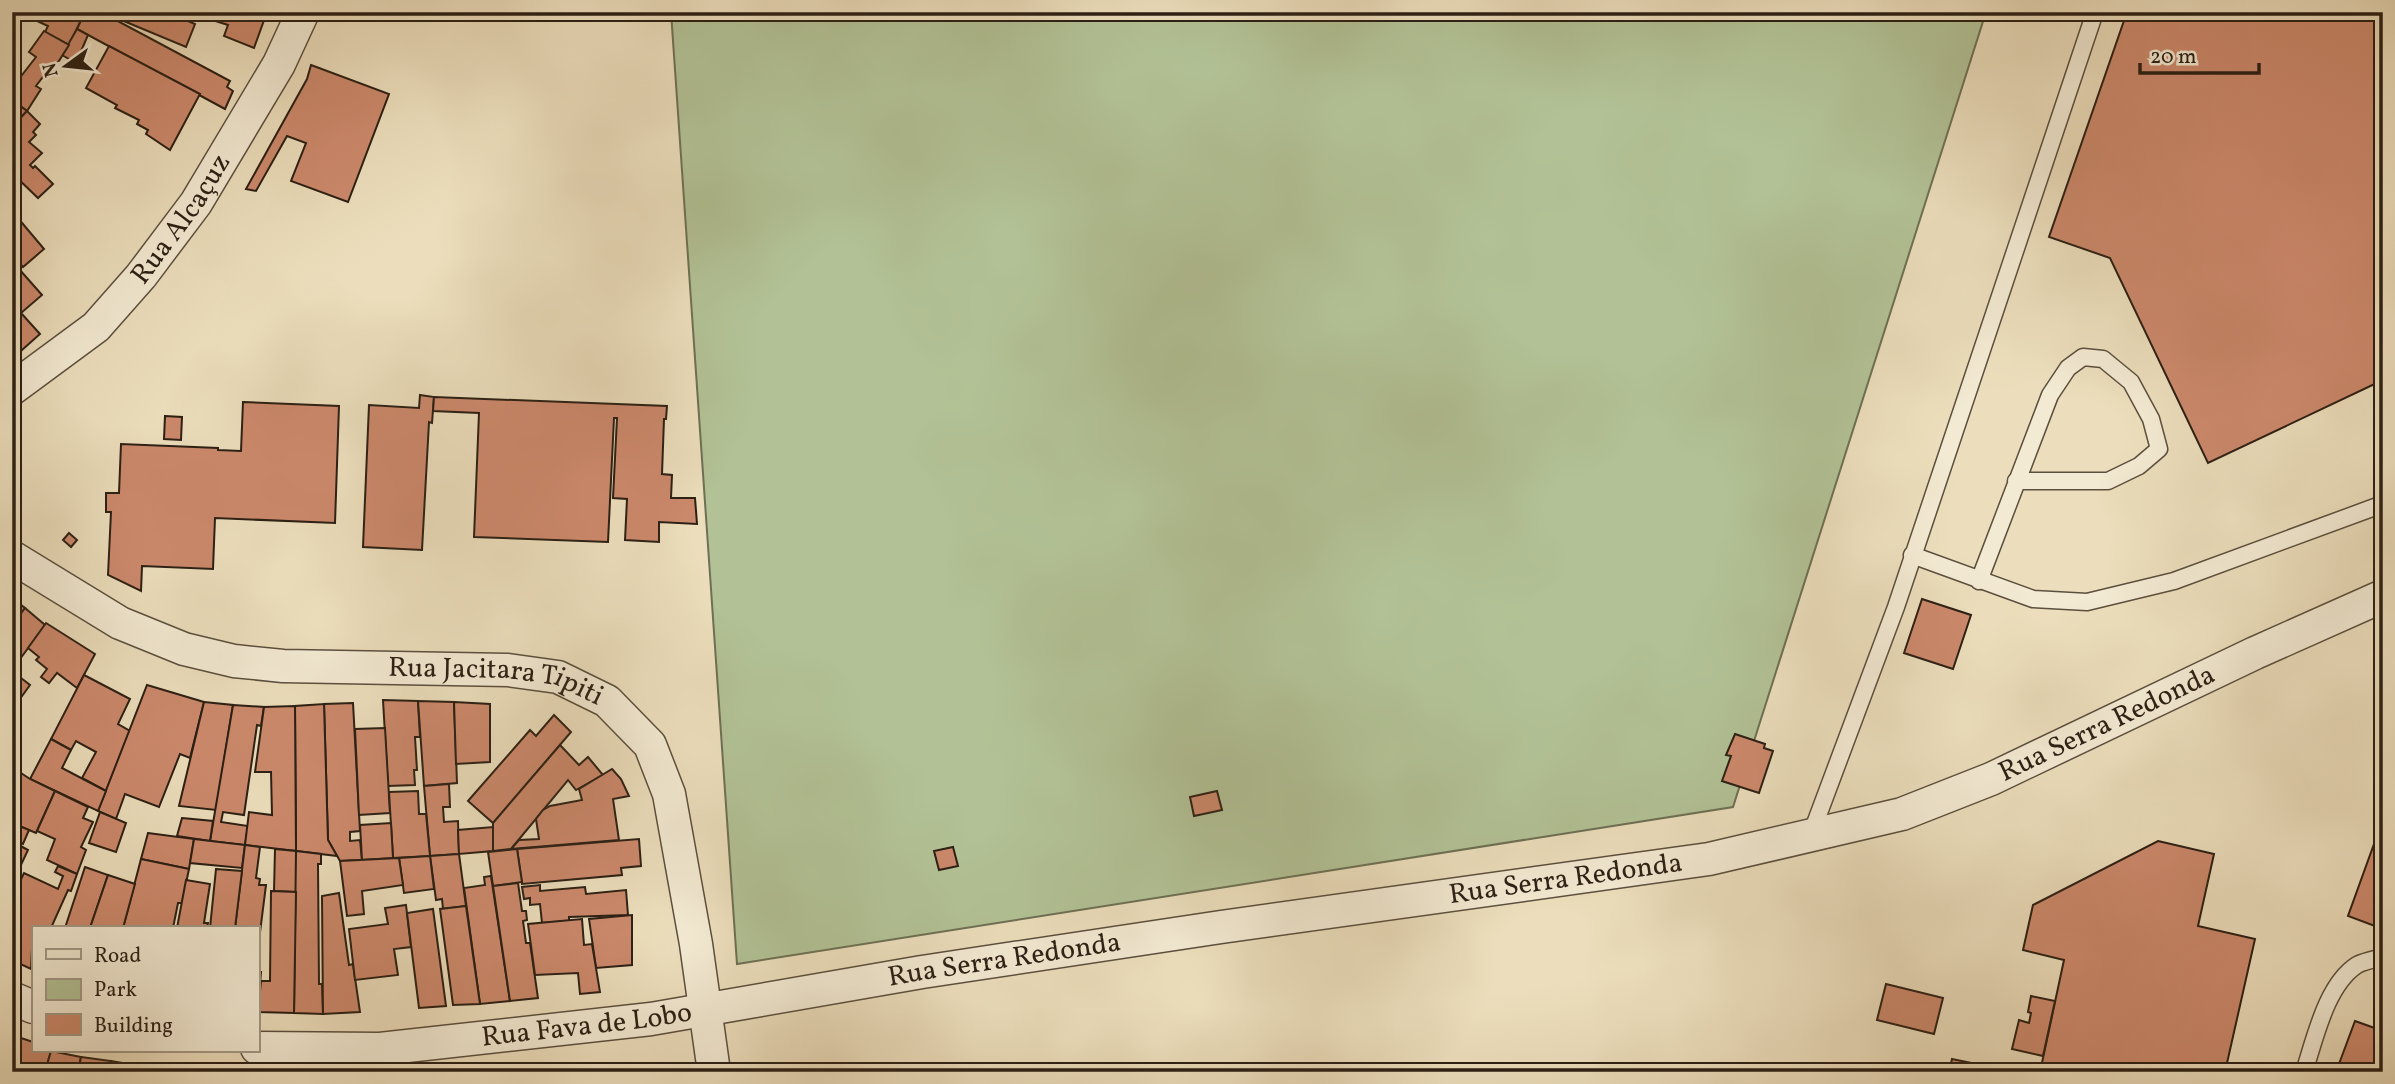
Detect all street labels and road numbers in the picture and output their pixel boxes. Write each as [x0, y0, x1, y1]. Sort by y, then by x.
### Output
street label: Rua Alcaçuz [122, 147, 240, 293]
street label: Rua Jacitara Tipiti [388, 648, 610, 716]
street label: Rua Serra Redonda [1992, 655, 2221, 792]
street label: Rua Serra Redonda [1446, 843, 1685, 915]
street label: Rua Serra Redonda [885, 923, 1124, 997]
street label: Rua Fava de Lobo [479, 993, 695, 1057]

